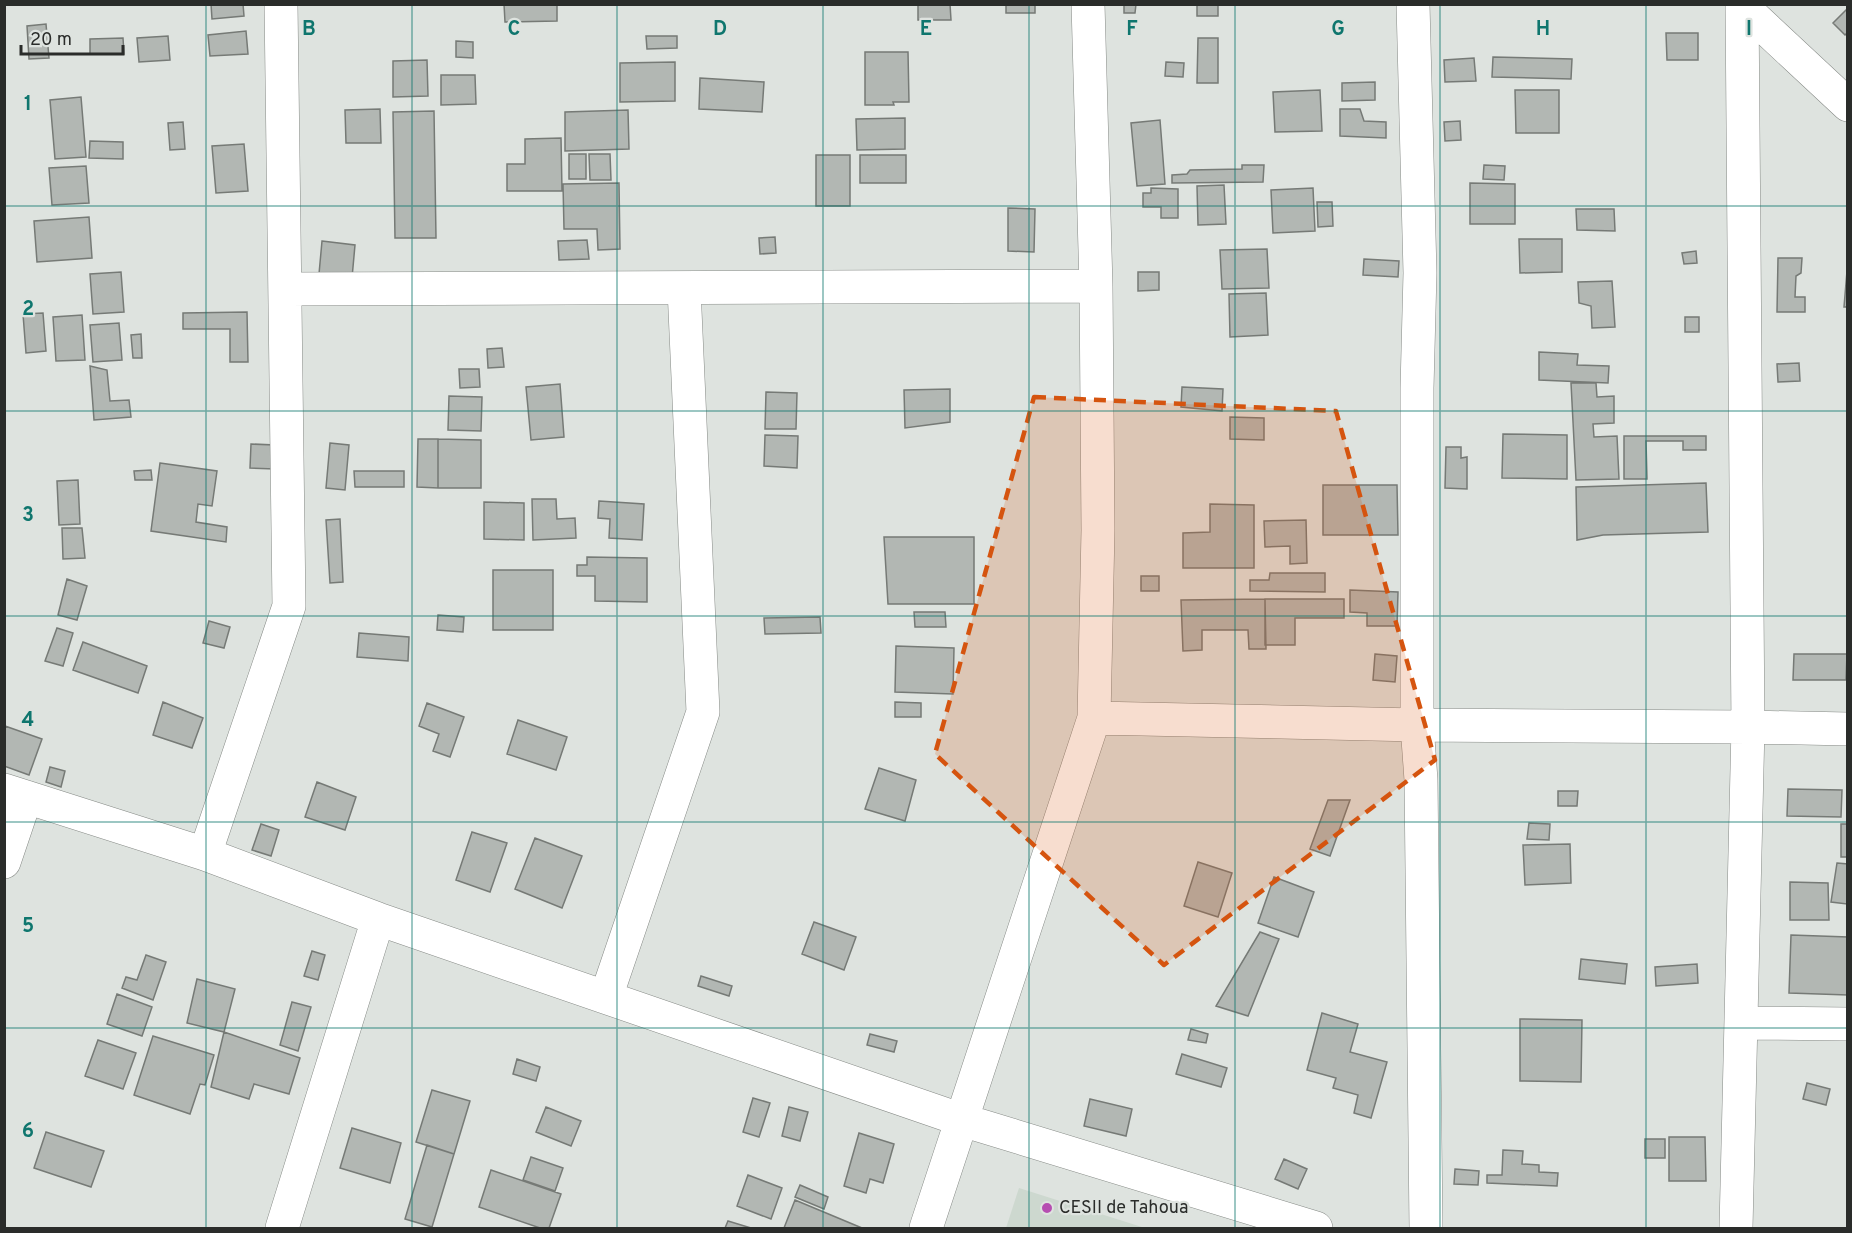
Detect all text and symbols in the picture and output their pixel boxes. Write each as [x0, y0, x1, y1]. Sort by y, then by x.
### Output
text: B [302, 17, 316, 43]
text: C [508, 17, 520, 43]
text: D [713, 17, 727, 43]
text: E [920, 17, 932, 43]
text: F [1126, 17, 1138, 43]
text: G [1331, 17, 1345, 43]
text: H [1536, 17, 1550, 43]
text: I [1746, 17, 1752, 43]
scale bar [21, 18, 123, 56]
text: 20 m [30, 29, 72, 52]
text: 1 [24, 92, 32, 118]
text: 2 [22, 297, 34, 323]
text: 3 [22, 503, 34, 529]
text: 4 [22, 708, 34, 734]
text: 5 [22, 914, 34, 940]
text: 6 [22, 1119, 34, 1145]
place label: CESII de Tahoua [1059, 1197, 1189, 1220]
marker: CESII de Tahoua [1040, 1201, 1054, 1215]

